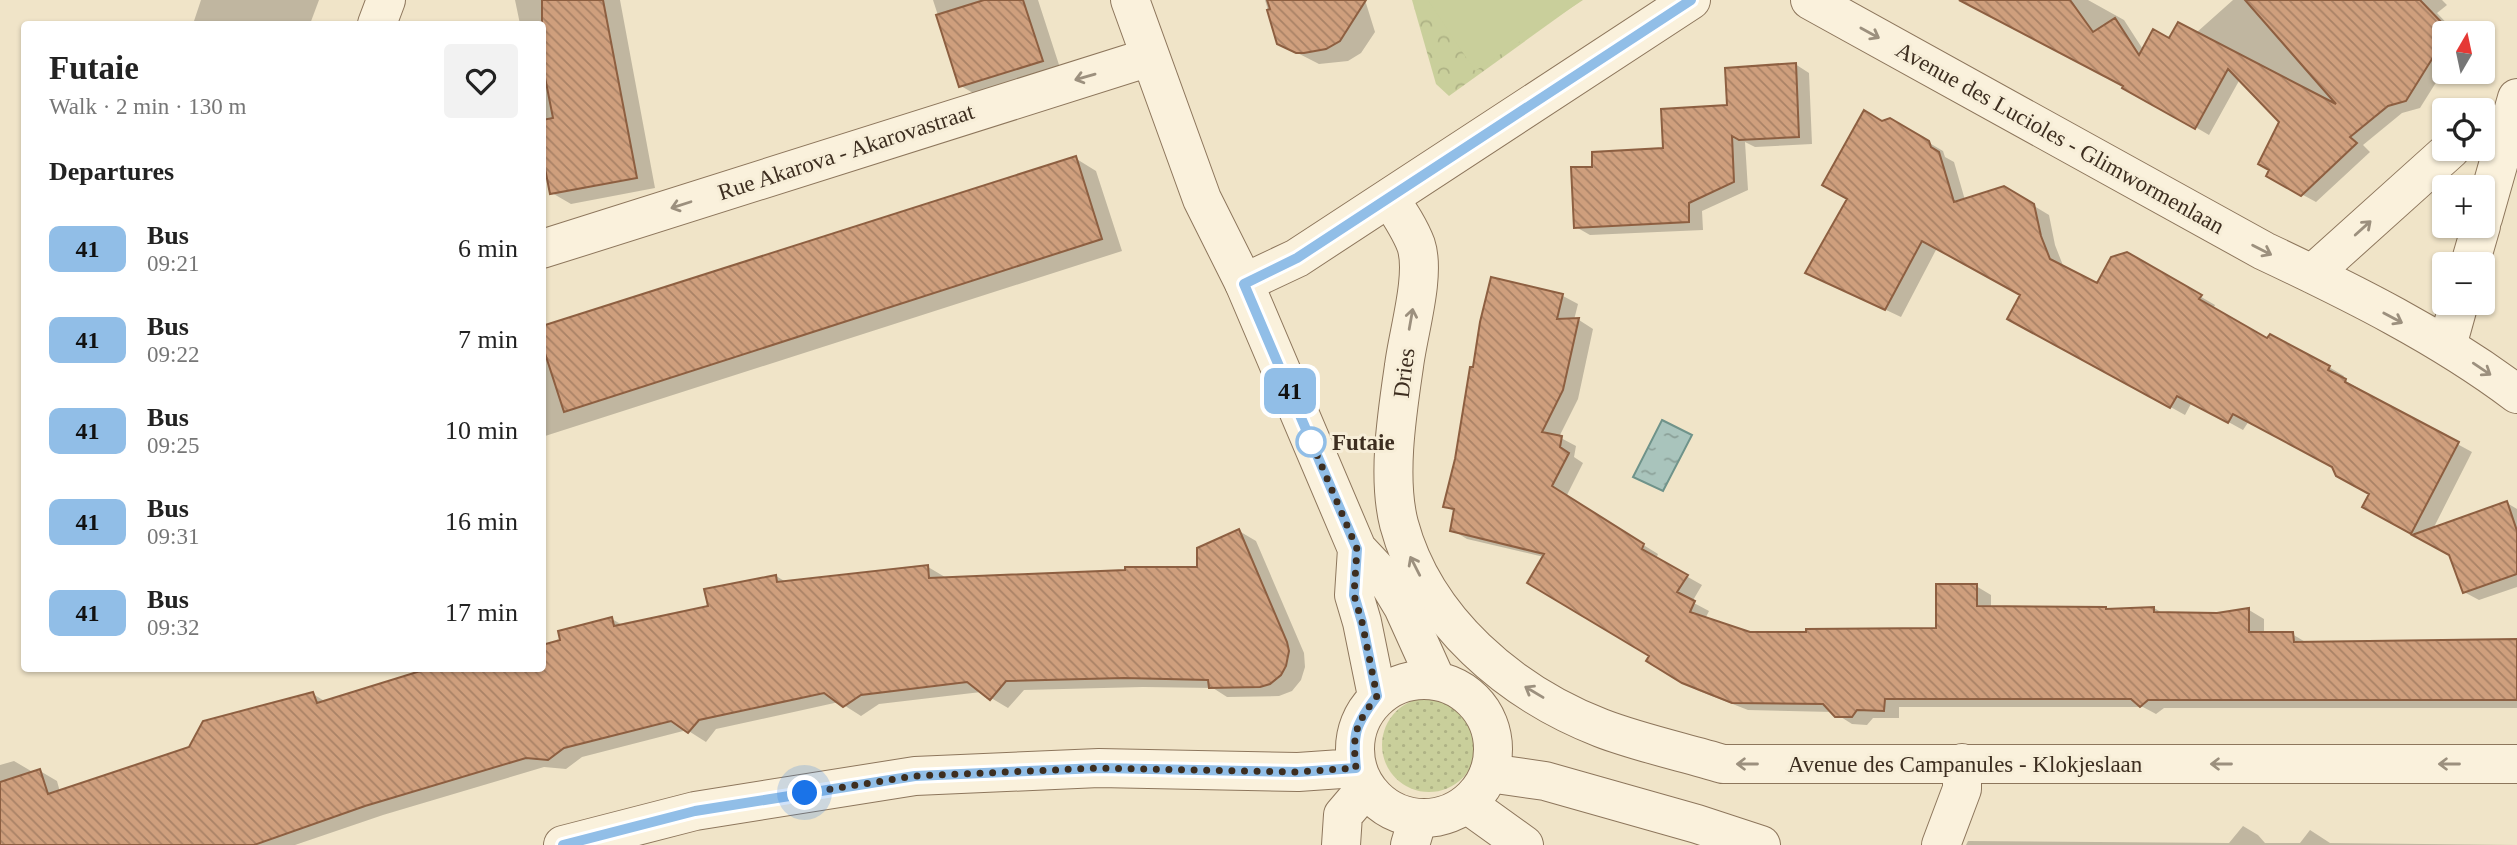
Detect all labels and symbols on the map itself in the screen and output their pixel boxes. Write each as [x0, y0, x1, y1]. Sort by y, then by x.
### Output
north arrow [2432, 21, 2496, 84]
one-way arrow [1859, 27, 1880, 40]
street label: Avenue des Lucioles - Glimwormenlaan [1892, 37, 2229, 239]
one-way arrow [1074, 71, 1096, 84]
street label: Rue Akarova - Akarovastraat [715, 99, 978, 205]
one-way arrow [671, 200, 693, 212]
one-way arrow [2353, 220, 2371, 236]
one-way arrow [2251, 243, 2272, 257]
one-way arrow [1405, 308, 1418, 331]
one-way arrow [2383, 311, 2403, 325]
street label: Dries [1389, 347, 1419, 399]
one-way arrow [2472, 363, 2492, 377]
line badge: 41 [1258, 368, 1322, 414]
marker: Futaie [1296, 427, 1326, 457]
place label: Futaie [1332, 430, 1395, 455]
one-way arrow [1408, 556, 1422, 577]
one-way arrow [1524, 685, 1544, 699]
street label: Avenue des Campanules - Klokjeslaan [1788, 752, 2143, 777]
one-way arrow [1736, 757, 1759, 771]
one-way arrow [2210, 757, 2233, 771]
one-way arrow [2438, 757, 2461, 771]
your location [787, 775, 822, 810]

